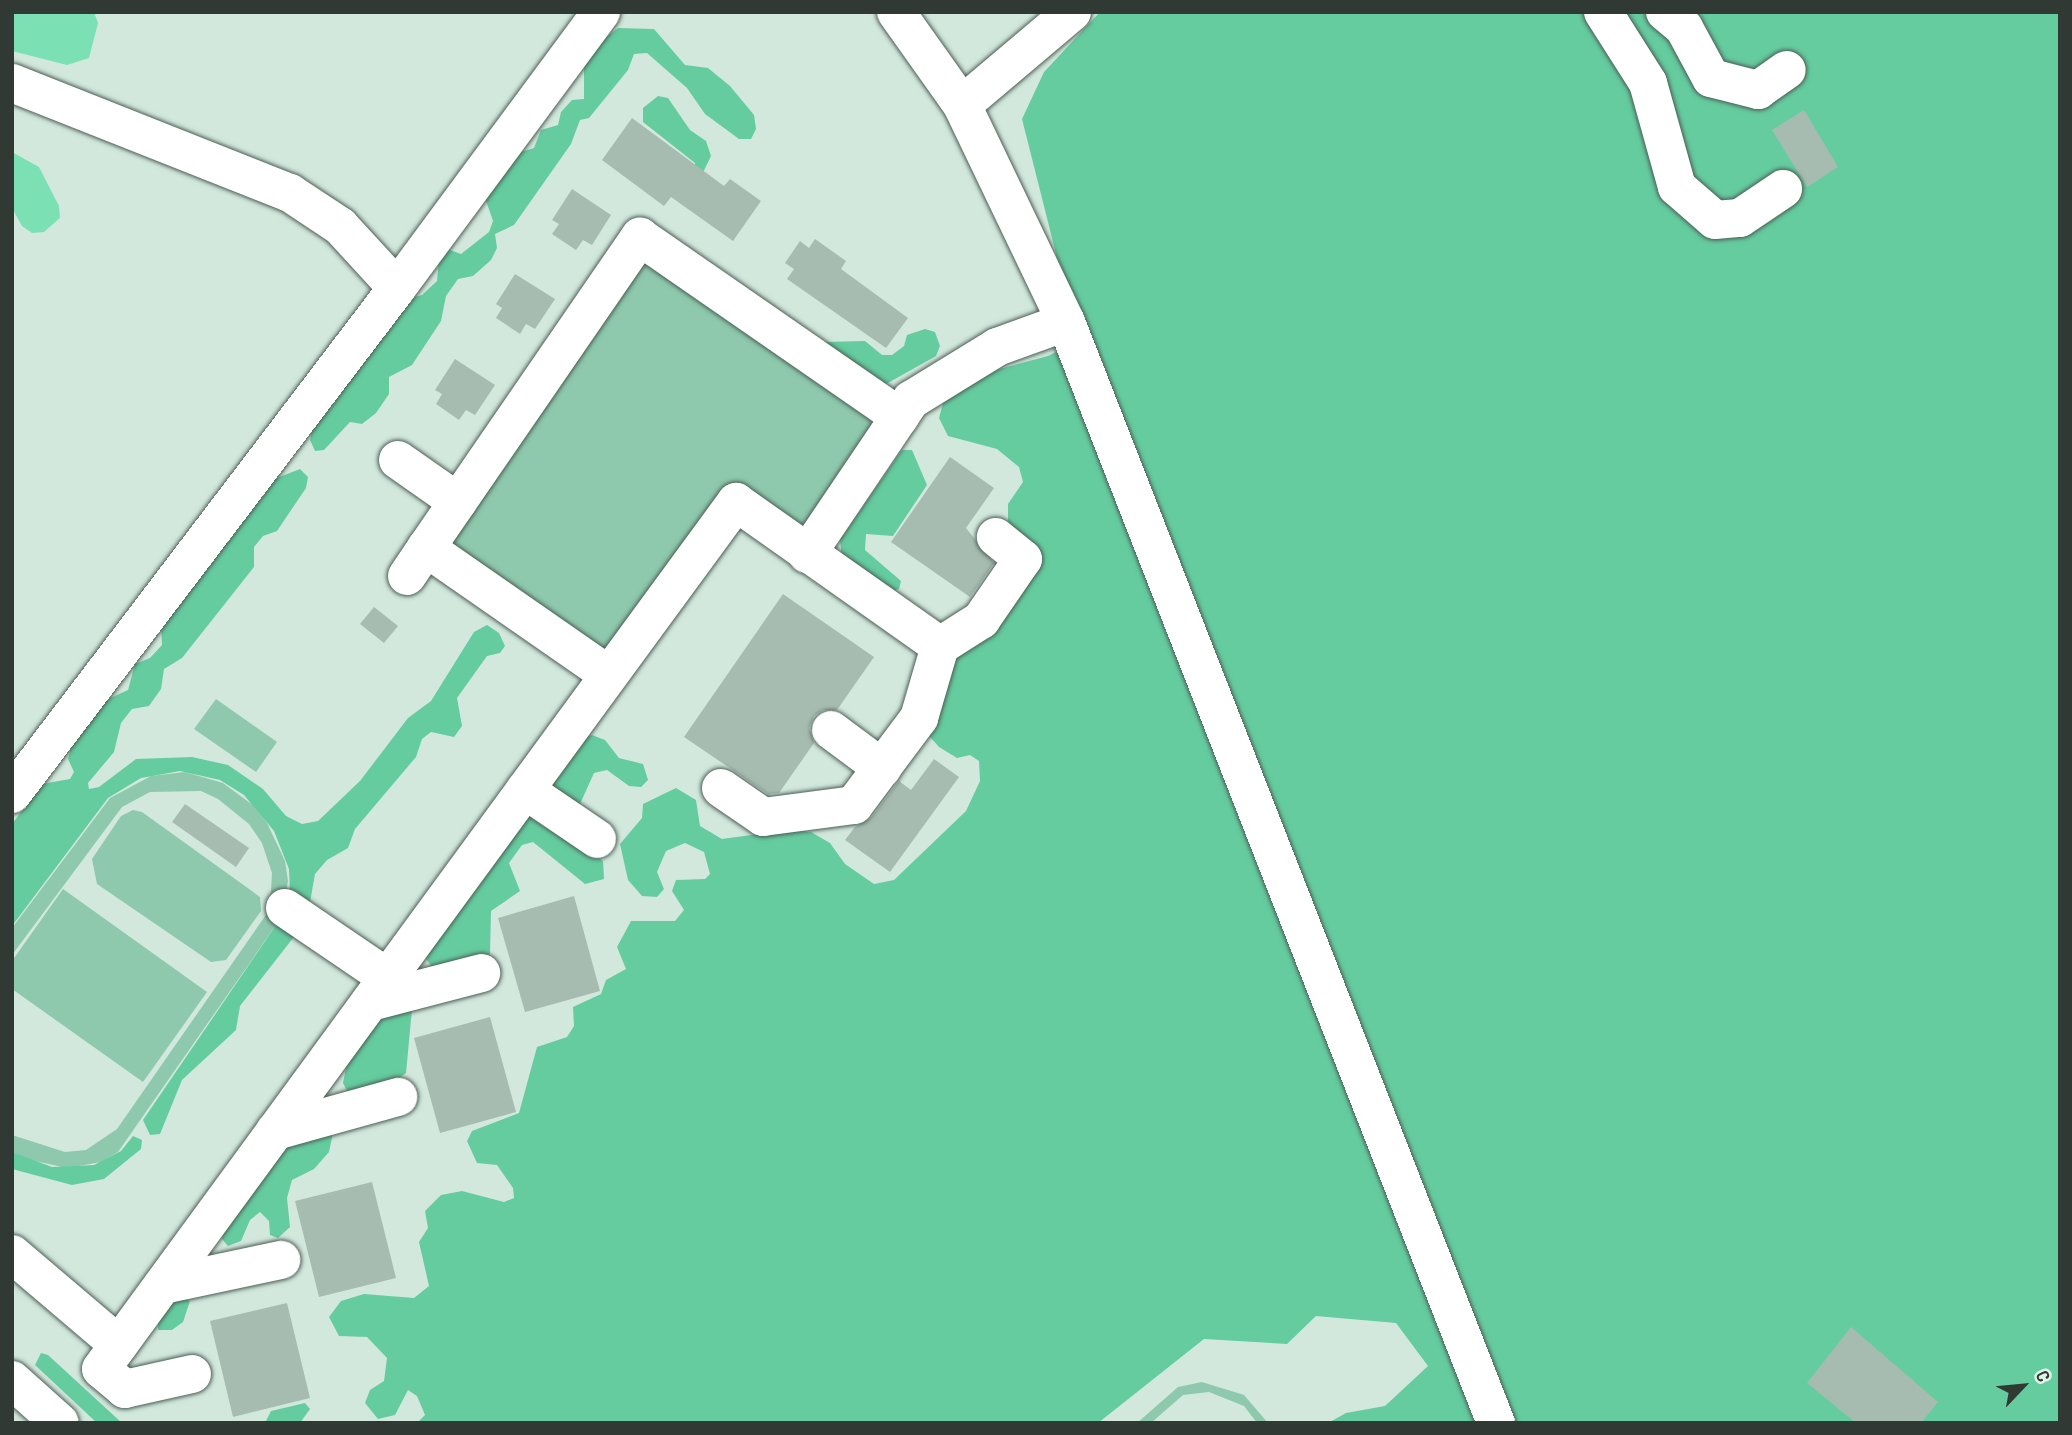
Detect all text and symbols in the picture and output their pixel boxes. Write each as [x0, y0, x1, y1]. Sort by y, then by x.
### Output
north arrow [1988, 1351, 2058, 1421]
text: С [2030, 1367, 2055, 1386]

